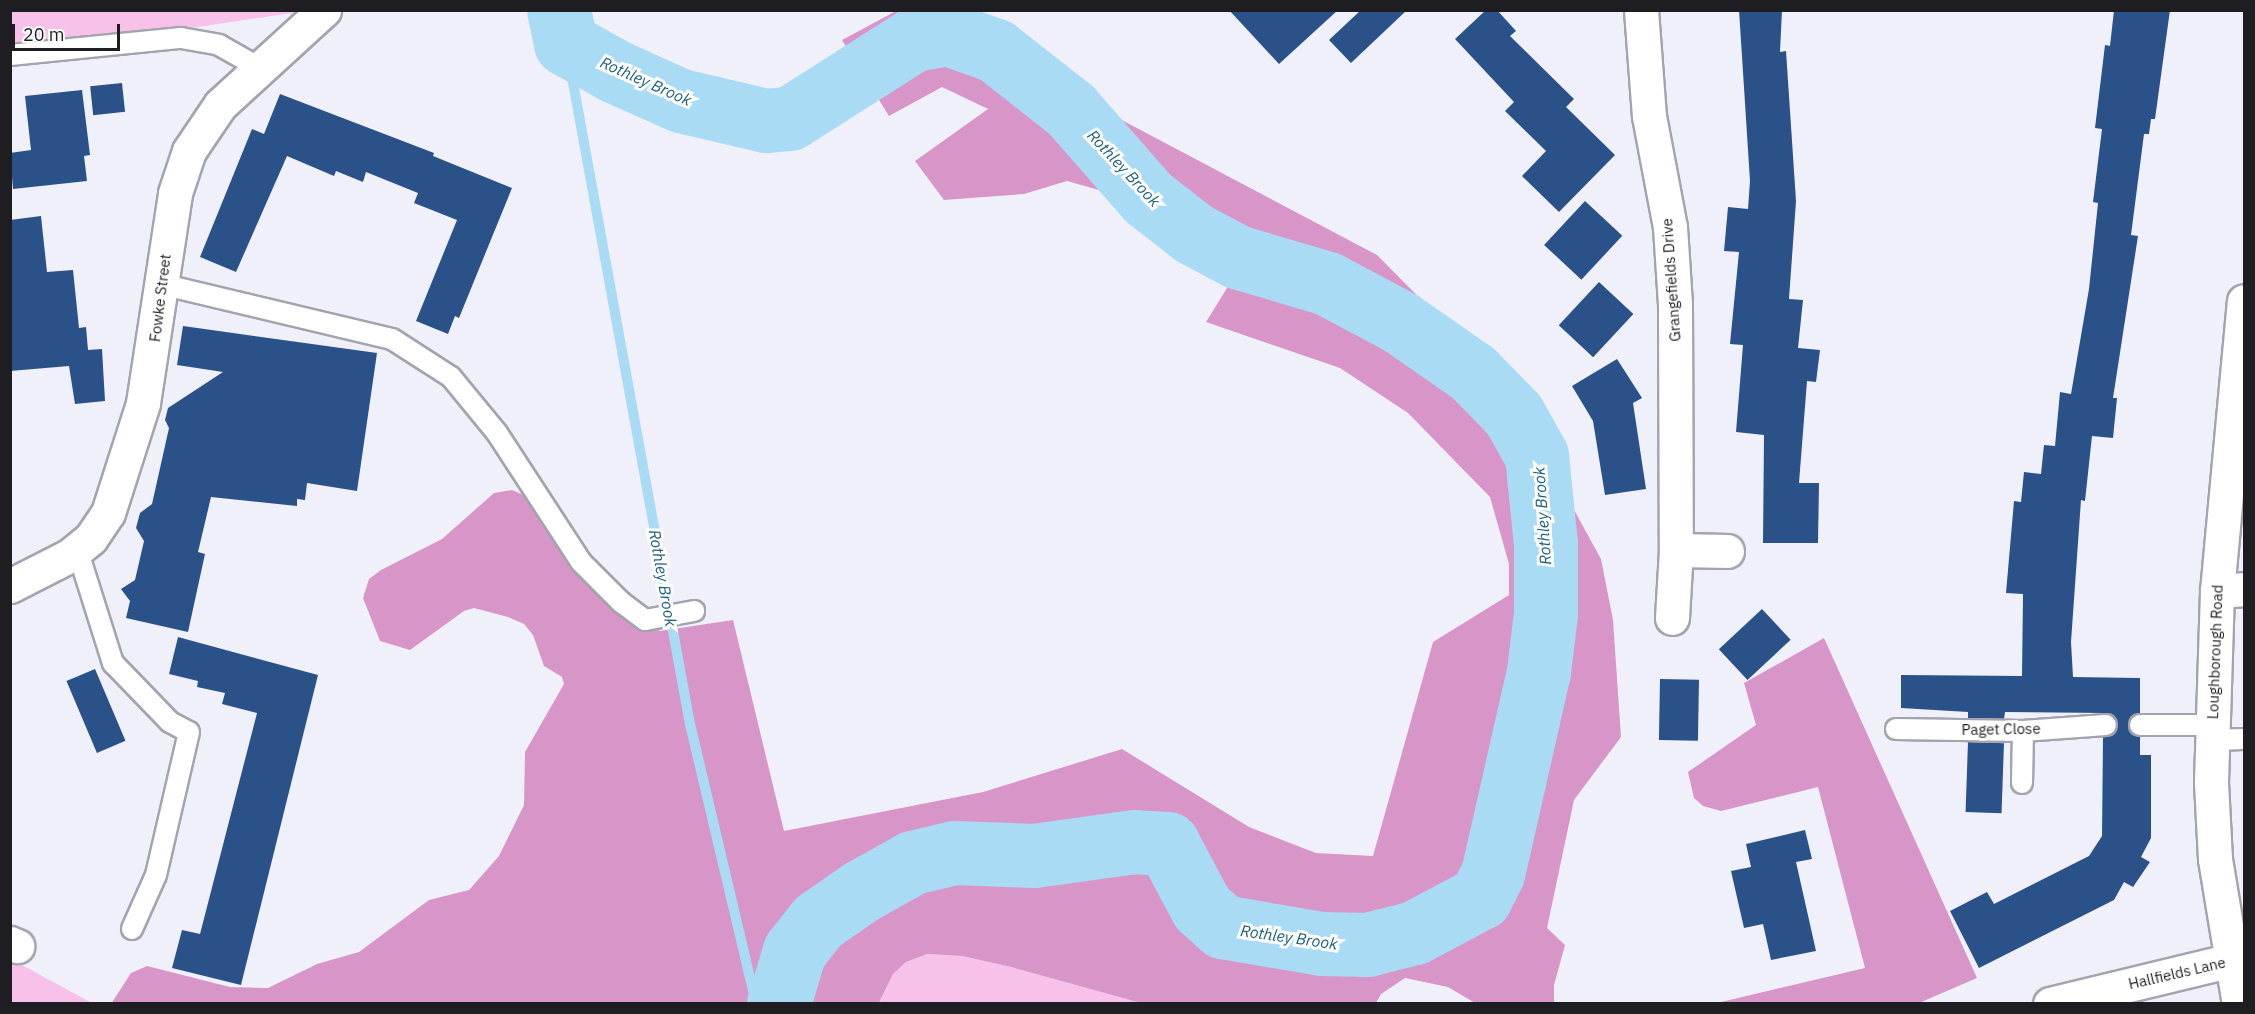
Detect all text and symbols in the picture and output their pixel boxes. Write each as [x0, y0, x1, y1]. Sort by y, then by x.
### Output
scale bar [15, 12, 123, 50]
text: 20 m [23, 23, 65, 46]
water label: Rothley Brook [597, 52, 695, 110]
water label: Rothley Brook [1084, 126, 1164, 210]
street label: Grangefields Drive [1658, 218, 1684, 342]
street label: Fowke Street [146, 253, 174, 343]
water label: Rothley Brook [1529, 466, 1555, 566]
water label: Rothley Brook [645, 528, 681, 628]
street label: Loughborough Road [2204, 584, 2226, 720]
street label: Paget Close [1961, 719, 2041, 739]
water label: Rothley Brook [1239, 921, 1339, 953]
street label: Hallfields Lane [2127, 953, 2227, 993]

